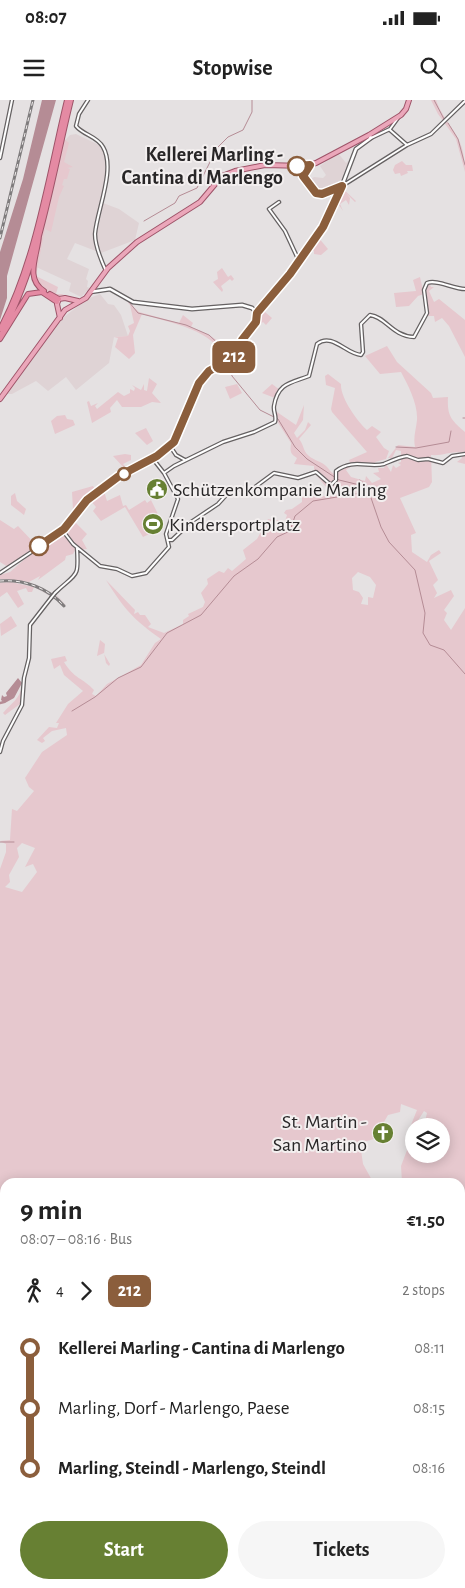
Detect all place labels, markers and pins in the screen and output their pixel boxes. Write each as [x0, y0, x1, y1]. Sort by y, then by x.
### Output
place label: Kellerei Marling - Cantina di Marlengo [122, 145, 283, 188]
marker: Kellerei Marling - Cantina di Marlengo [287, 156, 307, 176]
unlabelled marker [117, 467, 131, 481]
public building icon: Schützenkompanie Marling [145, 477, 169, 501]
place label: Schützenkompanie Marling [173, 480, 387, 500]
sports icon: Kindersportplatz [141, 512, 165, 536]
place label: Kindersportplatz [169, 515, 300, 535]
unlabelled marker [29, 536, 49, 556]
place label: St. Martin - San Martino [273, 1112, 367, 1155]
church icon: St. Martin - San Martino [371, 1121, 395, 1145]

